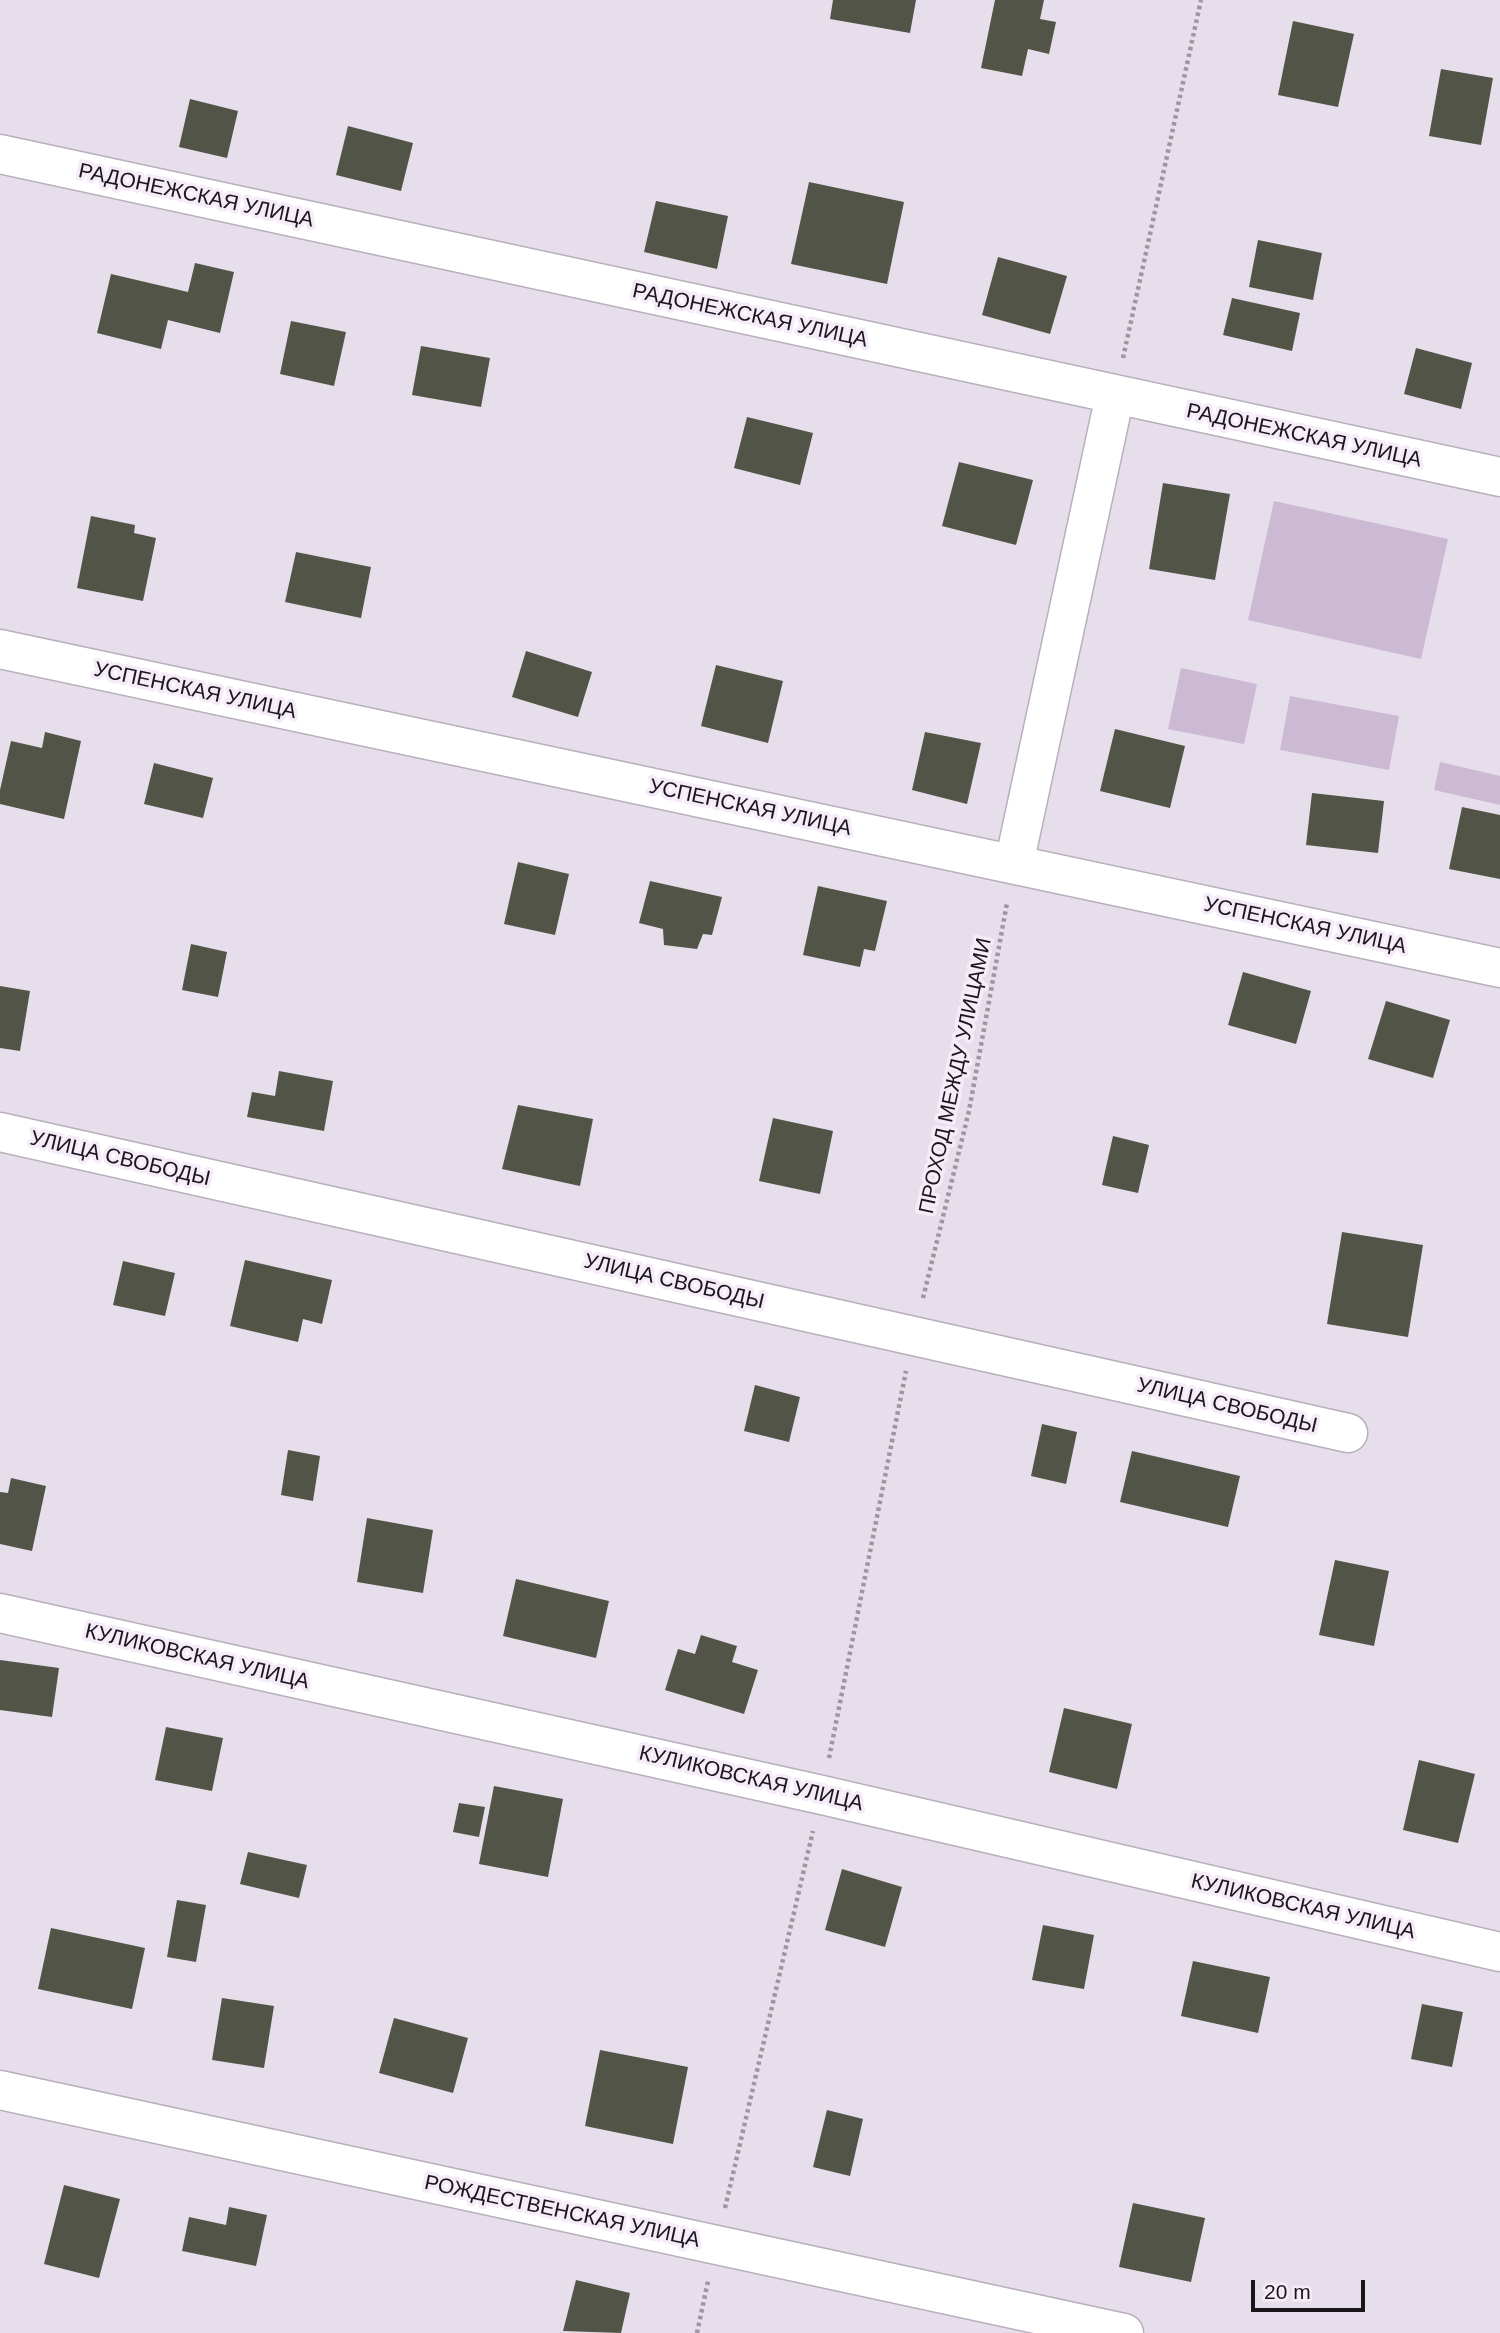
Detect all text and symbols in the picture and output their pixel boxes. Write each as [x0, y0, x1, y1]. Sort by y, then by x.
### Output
street label: РАДОНЕЖСКАЯ УЛИЦА [76, 159, 316, 233]
street label: РАДОНЕЖСКАЯ УЛИЦА [630, 279, 870, 353]
street label: РАДОНЕЖСКАЯ УЛИЦА [1184, 399, 1424, 473]
street label: УСПЕНСКАЯ УЛИЦА [92, 657, 298, 725]
street label: УСПЕНСКАЯ УЛИЦА [647, 774, 853, 842]
street label: УСПЕНСКАЯ УЛИЦА [1202, 892, 1408, 960]
street label: ПРОХОД МЕЖДУ УЛИЦАМИ [914, 936, 998, 1216]
street label: УЛИЦА СВОБОДЫ [28, 1126, 212, 1192]
street label: УЛИЦА СВОБОДЫ [582, 1249, 766, 1315]
street label: УЛИЦА СВОБОДЫ [1135, 1373, 1319, 1439]
street label: КУЛИКОВСКАЯ УЛИЦА [83, 1619, 311, 1695]
street label: КУЛИКОВСКАЯ УЛИЦА [637, 1741, 865, 1817]
street label: КУЛИКОВСКАЯ УЛИЦА [1189, 1869, 1417, 1945]
street label: РОЖДЕСТВЕНСКАЯ УЛИЦА [422, 2170, 702, 2254]
scale bar [1255, 2266, 1369, 2310]
text: 20 m [1264, 2280, 1311, 2303]

